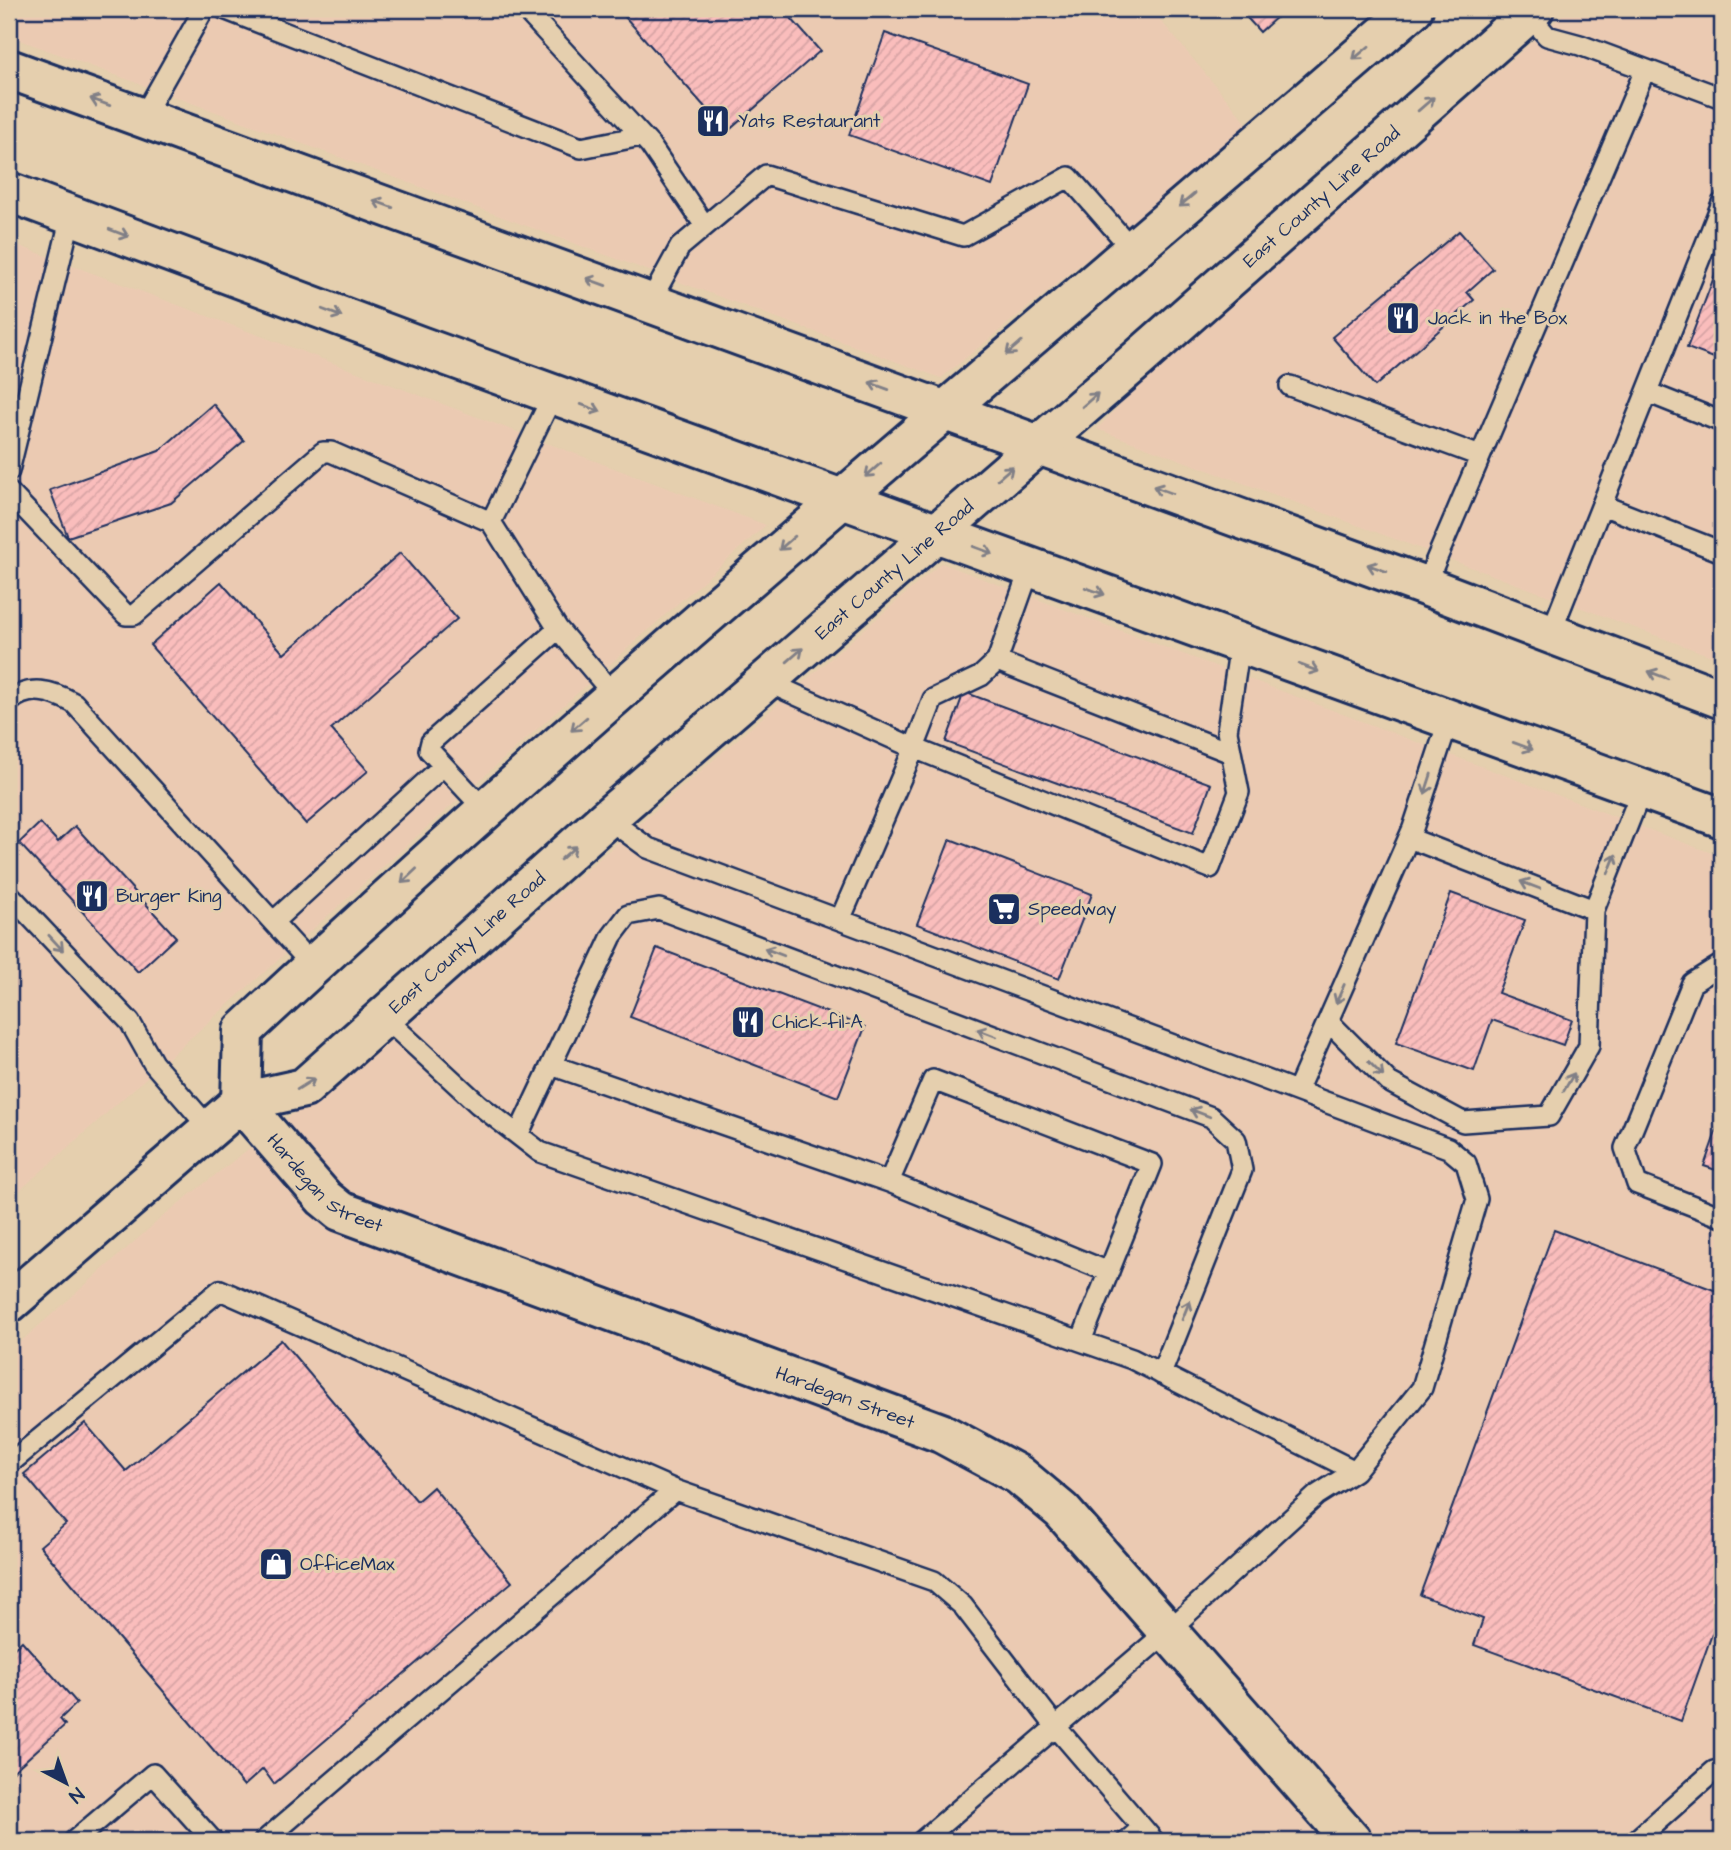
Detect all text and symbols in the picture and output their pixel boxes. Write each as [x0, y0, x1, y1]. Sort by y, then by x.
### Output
one-way arrow [1352, 45, 1370, 61]
one-way arrow [89, 95, 111, 107]
one-way arrow [1417, 96, 1435, 112]
restaurant icon: Yats Restaurant [694, 102, 732, 140]
place label: Yats Restaurant [738, 108, 881, 135]
street label: East County Line Road [1237, 120, 1406, 274]
one-way arrow [1179, 192, 1197, 208]
one-way arrow [372, 197, 394, 209]
one-way arrow [107, 228, 129, 241]
one-way arrow [586, 275, 608, 287]
restaurant icon: Jack in the Box [1384, 299, 1422, 337]
place label: Jack in the Box [1428, 305, 1567, 332]
one-way arrow [320, 308, 342, 321]
one-way arrow [1006, 340, 1024, 356]
one-way arrow [868, 378, 890, 391]
one-way arrow [1080, 392, 1098, 408]
one-way arrow [580, 403, 602, 416]
one-way arrow [864, 462, 882, 478]
one-way arrow [996, 465, 1014, 481]
one-way arrow [1153, 483, 1175, 496]
street label: East County Line Road [809, 493, 980, 646]
one-way arrow [779, 535, 797, 551]
one-way arrow [972, 545, 994, 558]
one-way arrow [1367, 561, 1388, 574]
one-way arrow [1083, 586, 1105, 598]
one-way arrow [785, 647, 803, 663]
one-way arrow [1297, 663, 1319, 676]
one-way arrow [1648, 668, 1670, 681]
one-way arrow [571, 716, 588, 733]
one-way arrow [1511, 740, 1533, 753]
one-way arrow [1421, 773, 1434, 795]
one-way arrow [559, 845, 577, 861]
one-way arrow [1607, 853, 1620, 875]
street label: East County Line Road [383, 865, 552, 1020]
one-way arrow [400, 868, 418, 884]
restaurant icon: Burger King [73, 877, 111, 915]
one-way arrow [1520, 878, 1542, 890]
place label: Burger King [116, 883, 222, 911]
supermarket icon: Speedway [985, 890, 1023, 928]
place label: Speedway [1028, 896, 1117, 924]
one-way arrow [47, 935, 64, 952]
one-way arrow [764, 945, 786, 958]
one-way arrow [1333, 982, 1346, 1004]
restaurant icon: Chick-fil-A [729, 1003, 767, 1041]
place label: Chick-fil-A [772, 1009, 863, 1036]
one-way arrow [977, 1026, 999, 1038]
one-way arrow [1368, 1060, 1385, 1077]
one-way arrow [1562, 1072, 1576, 1092]
one-way arrow [296, 1077, 316, 1091]
one-way arrow [1190, 1106, 1212, 1118]
street label: Hardegan Street [261, 1128, 387, 1239]
one-way arrow [1181, 1300, 1194, 1322]
street label: Hardegan Street [772, 1359, 919, 1436]
shop icon: OfficeMax [257, 1545, 295, 1583]
place label: OfficeMax [300, 1551, 395, 1578]
north arrow [32, 1748, 102, 1818]
text: N [63, 1781, 90, 1809]

